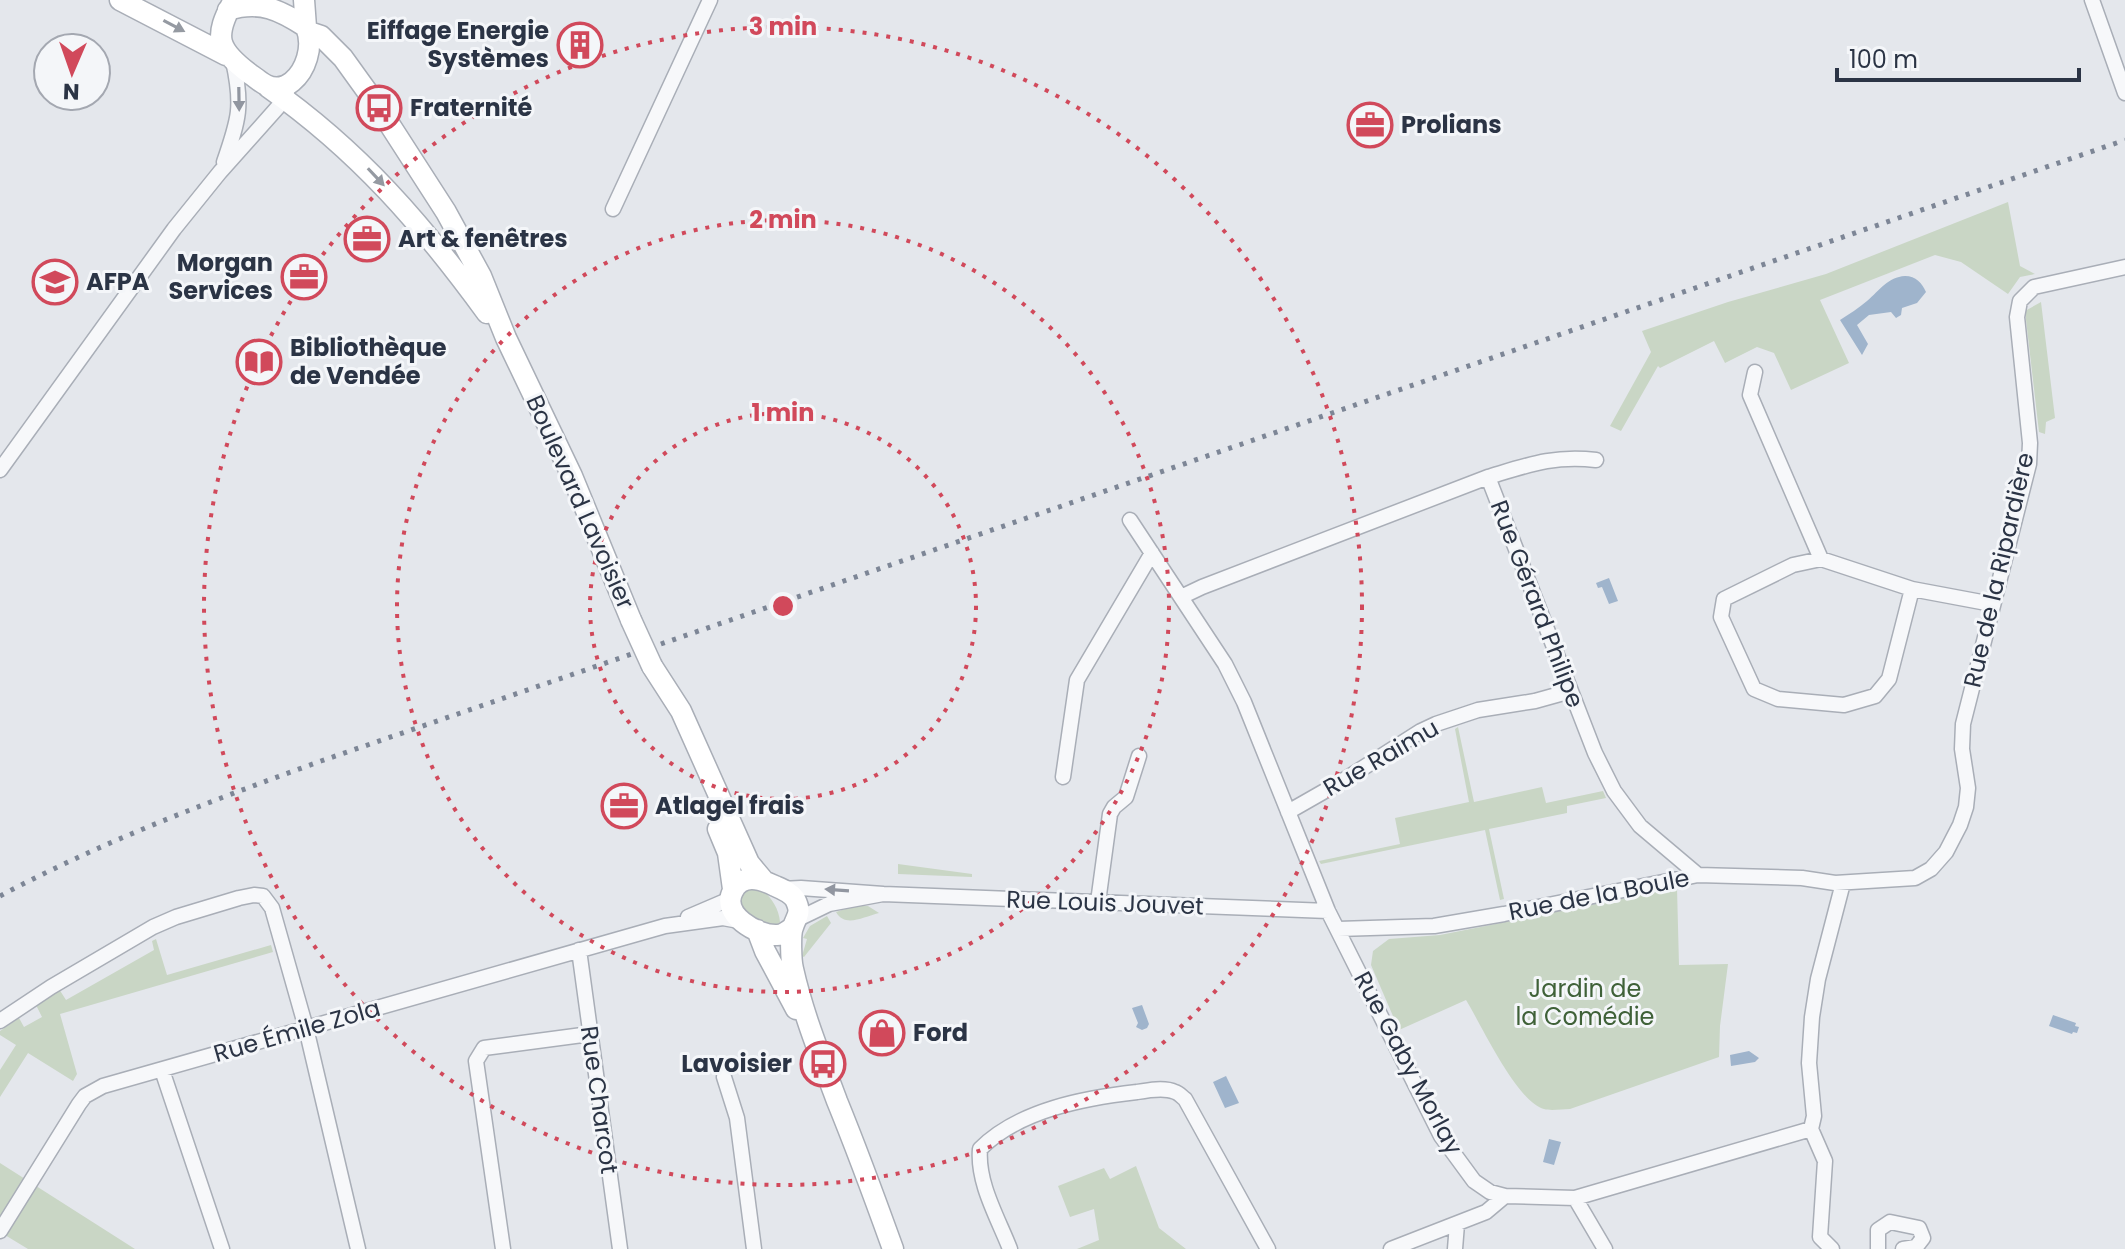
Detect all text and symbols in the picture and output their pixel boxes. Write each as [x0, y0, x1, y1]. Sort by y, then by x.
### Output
text: 3 min [749, 10, 817, 43]
place label: Eiffage Energie Systèmes [367, 14, 549, 75]
one-way arrow [162, 20, 185, 33]
building icon: Eiffage Energie Systèmes [556, 21, 604, 69]
north arrow [32, 32, 112, 112]
scale bar [1837, 32, 2079, 82]
text: 100 m [1849, 43, 1918, 76]
text: N [63, 76, 80, 107]
bus stop icon: Fraternité [355, 84, 403, 132]
one-way arrow [233, 87, 245, 112]
place label: Fraternité [410, 91, 532, 124]
office icon: Prolians [1346, 101, 1394, 149]
place label: Prolians [1401, 108, 1502, 141]
one-way arrow [366, 168, 384, 187]
text: 2 min [749, 203, 817, 236]
office icon: Art & fenêtres [343, 215, 391, 263]
place label: Art & fenêtres [398, 222, 568, 255]
place label: Morgan Services [168, 246, 273, 307]
office icon: Morgan Services [280, 253, 328, 301]
school or university icon: AFPA [31, 258, 79, 306]
place label: AFPA [86, 265, 150, 298]
place label: Bibliothèque de Vendée [290, 331, 447, 392]
library icon: Bibliothèque de Vendée [235, 338, 283, 386]
street label: Boulevard Lavoisier [518, 390, 643, 614]
text: 1 min [752, 396, 814, 429]
street label: Rue de la Ripardière [1955, 449, 2042, 691]
street label: Rue Gérard Philipe [1483, 495, 1592, 712]
centre of rings [769, 592, 797, 620]
street label: Rue Raimu [1317, 711, 1444, 804]
office icon: Atlagel frais [600, 782, 648, 830]
place label: Atlagel frais [655, 789, 805, 822]
street label: Rue de la Boule [1506, 861, 1692, 928]
one-way arrow [824, 883, 849, 896]
street label: Rue Louis Jouvet [1006, 883, 1204, 922]
street label: Rue Gaby Morlay [1346, 965, 1471, 1161]
park label: Jardin de la Comédie [1515, 972, 1655, 1033]
street label: Rue Émile Zola [210, 991, 384, 1070]
shop icon: Ford [858, 1009, 906, 1057]
place label: Ford [913, 1016, 968, 1049]
street label: Rue Charcot [573, 1024, 626, 1176]
bus stop icon: Lavoisier [799, 1040, 847, 1088]
place label: Lavoisier [681, 1047, 792, 1080]

